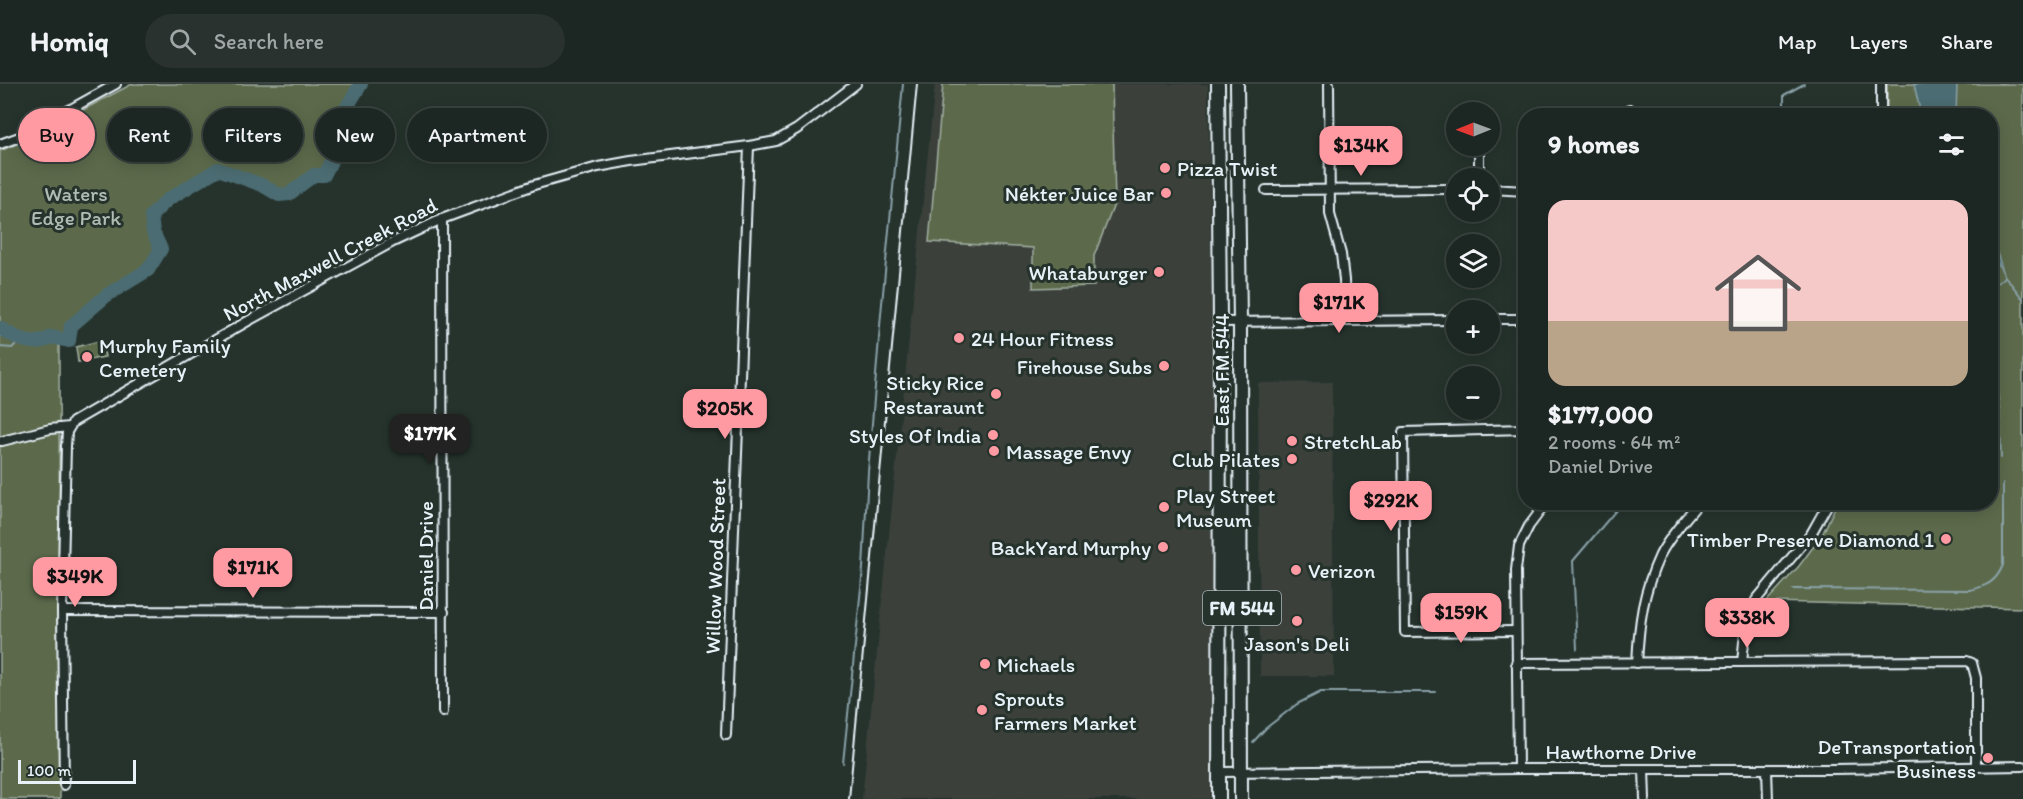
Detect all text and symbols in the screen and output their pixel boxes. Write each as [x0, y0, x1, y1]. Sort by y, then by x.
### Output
search box [145, 14, 565, 68]
text: Homiq [30, 24, 109, 58]
icon: search [166, 25, 199, 58]
text: Search here [214, 28, 324, 55]
text: Map [1778, 29, 1817, 54]
text: Layers [1850, 29, 1908, 54]
text: Share [1941, 29, 1993, 54]
north arrow [1446, 102, 1500, 156]
map controls [1446, 102, 1500, 420]
chip: Buy [18, 108, 95, 162]
chip: Rent [107, 108, 191, 162]
chip: Filters [203, 108, 303, 162]
chip: New [315, 108, 395, 162]
chip: Apartment [407, 108, 547, 162]
pin: $134K [1319, 126, 1403, 177]
text: 9 homes [1548, 128, 1640, 160]
icon: filters [1935, 128, 1968, 161]
text: $134K [1333, 133, 1389, 157]
place label: Pizza Twist [1177, 156, 1277, 181]
marker: Pizza Twist [1158, 161, 1172, 175]
button: locate [1446, 168, 1500, 222]
park label: Waters Edge Park [31, 181, 121, 230]
place label: Nékter Juice Bar [1005, 181, 1154, 206]
marker: Nékter Juice Bar [1159, 186, 1173, 200]
street label: North Maxwell Creek Road [219, 192, 442, 326]
button: layers [1446, 234, 1500, 288]
icon: home [1704, 239, 1812, 347]
place label: Whataburger [1029, 260, 1148, 285]
marker: Whataburger [1152, 265, 1166, 279]
pin: $171K [1297, 283, 1381, 334]
text: $171K [1313, 290, 1365, 314]
button: + [1446, 300, 1500, 354]
street label: East FM 544 [1209, 313, 1234, 427]
place label: 24 Hour Fitness [971, 326, 1114, 351]
marker: 24 Hour Fitness [952, 331, 966, 345]
place label: Murphy Family Cemetery [99, 333, 231, 382]
marker: Murphy Family Cemetery [80, 350, 94, 364]
place label: Firehouse Subs [1017, 354, 1152, 379]
marker: Firehouse Subs [1157, 359, 1171, 373]
button: − [1446, 366, 1500, 420]
place label: Sticky Rice Restaraunt [883, 370, 984, 419]
marker: Sticky Rice Restaraunt [989, 387, 1003, 401]
pin: $205K [683, 389, 767, 440]
text: $205K [697, 396, 753, 420]
text: $177,000 [1548, 398, 1653, 430]
pin: $177K [388, 414, 472, 465]
text: $177K [404, 421, 456, 445]
place label: Styles Of India [849, 423, 981, 448]
marker: Styles Of India [986, 428, 1000, 442]
place label: StretchLab [1304, 429, 1402, 454]
text: 2 rooms · 64 m² [1548, 430, 1680, 454]
marker: StretchLab [1285, 434, 1299, 448]
place label: Massage Envy [1006, 439, 1131, 464]
marker: Massage Envy [987, 444, 1001, 458]
place label: Club Pilates [1172, 447, 1280, 472]
marker: Club Pilates [1285, 452, 1299, 466]
text: Daniel Drive [1548, 454, 1653, 478]
street label: Willow Wood Street [699, 477, 731, 655]
pin: $292K [1349, 481, 1433, 532]
place label: Play Street Museum [1176, 483, 1276, 532]
text: $292K [1364, 488, 1418, 512]
marker: Play Street Museum [1157, 500, 1171, 514]
street label: Daniel Drive [413, 501, 438, 611]
place label: Timber Preserve Diamond 1 [1687, 527, 1934, 552]
marker: Timber Preserve Diamond 1 [1939, 532, 1953, 546]
place label: BackYard Murphy [991, 535, 1151, 560]
marker: BackYard Murphy [1156, 540, 1170, 554]
pin: $171K [211, 548, 295, 599]
text: $171K [227, 555, 279, 579]
pin: $349K [33, 557, 117, 608]
place label: Verizon [1308, 558, 1375, 583]
marker: Verizon [1289, 563, 1303, 577]
text: $349K [47, 564, 103, 588]
road number: FM 544 [1203, 591, 1281, 625]
pin: $159K [1419, 593, 1503, 644]
pin: $338K [1705, 598, 1789, 649]
text: $159K [1434, 600, 1488, 624]
text: $338K [1719, 605, 1775, 629]
marker: Jason's Deli [1290, 614, 1304, 628]
place label: Jason's Deli [1244, 631, 1350, 656]
place label: Michaels [997, 652, 1075, 677]
marker: Michaels [978, 657, 992, 671]
place label: Sprouts Farmers Market [994, 686, 1137, 735]
marker: Sprouts Farmers Market [975, 703, 989, 717]
place label: DeTransportation Business [1817, 734, 1976, 783]
street label: Hawthorne Drive [1545, 739, 1697, 764]
marker: DeTransportation Business [1981, 751, 1995, 765]
scale bar [18, 757, 136, 784]
text: 100 m [27, 761, 71, 780]

